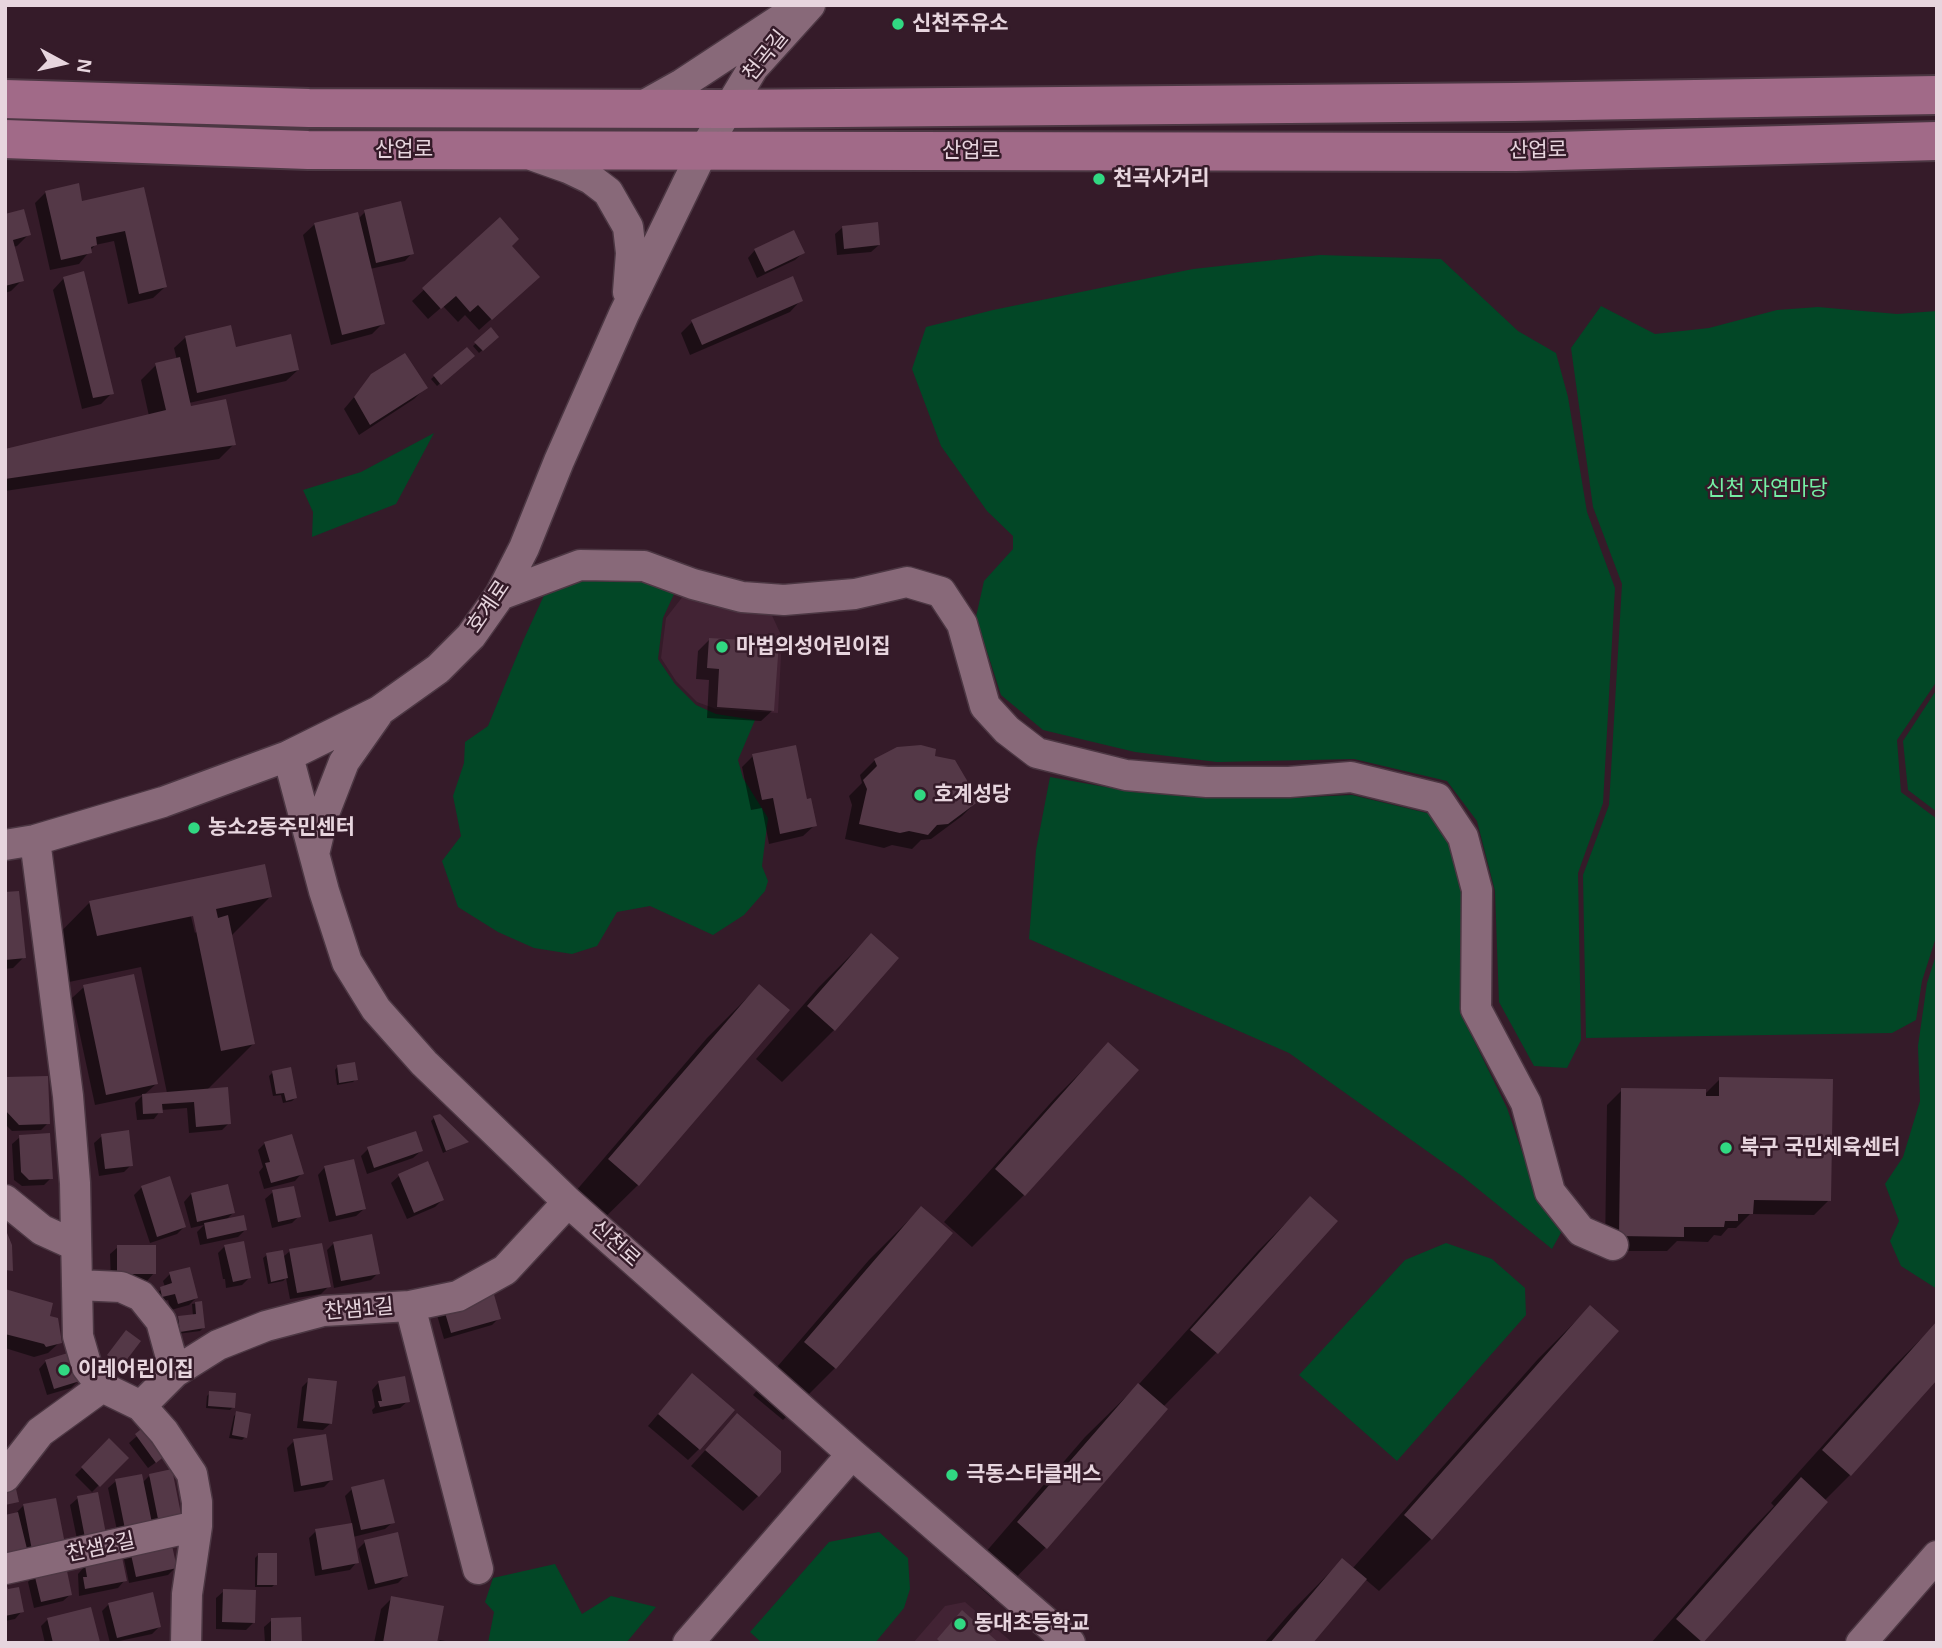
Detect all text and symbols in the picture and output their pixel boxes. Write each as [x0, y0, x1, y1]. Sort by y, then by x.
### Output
place label: 신천주유소 [912, 11, 1009, 37]
marker: 신천주유소 [890, 16, 906, 32]
street label: 천곡길 [738, 26, 794, 86]
north arrow [28, 28, 98, 98]
text: N [73, 58, 96, 74]
street label: 산업로 [375, 137, 433, 163]
street label: 산업로 [942, 138, 1000, 164]
street label: 산업로 [1509, 138, 1567, 164]
place label: 천곡사거리 [1113, 166, 1210, 192]
marker: 천곡사거리 [1091, 171, 1107, 187]
park label: 신천 자연마당 [1706, 476, 1828, 502]
street label: 호계로 [462, 576, 516, 638]
place label: 마법의성어린이집 [736, 634, 891, 660]
marker: 마법의성어린이집 [714, 639, 730, 655]
place label: 호계성당 [934, 782, 1011, 808]
marker: 호계성당 [912, 787, 928, 803]
place label: 농소2동주민센터 [208, 815, 355, 841]
marker: 농소2동주민센터 [186, 820, 202, 836]
place label: 북구 국민체육센터 [1740, 1135, 1900, 1161]
marker: 북구 국민체육센터 [1718, 1140, 1734, 1156]
street label: 신천로 [585, 1215, 645, 1273]
street label: 찬샘1길 [323, 1294, 395, 1326]
place label: 이레어린이집 [78, 1357, 194, 1383]
marker: 이레어린이집 [56, 1362, 72, 1378]
place label: 극동스타클래스 [966, 1462, 1101, 1488]
marker: 극동스타클래스 [944, 1467, 960, 1483]
street label: 찬샘2길 [64, 1528, 138, 1568]
place label: 동대초등학교 [974, 1611, 1090, 1637]
marker: 동대초등학교 [952, 1616, 968, 1632]

